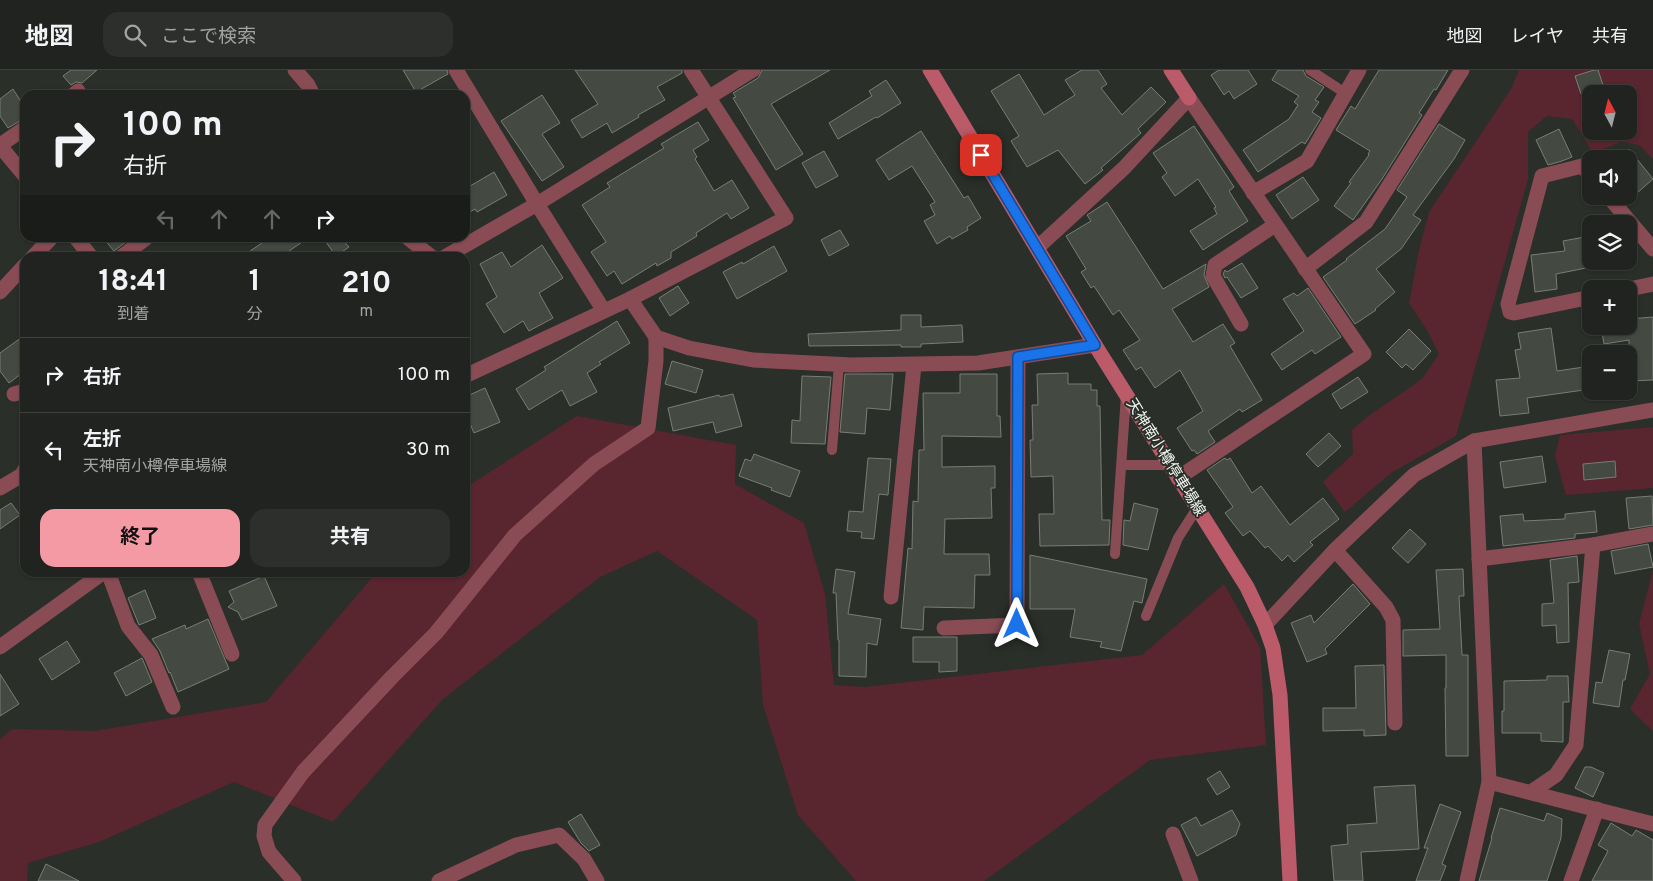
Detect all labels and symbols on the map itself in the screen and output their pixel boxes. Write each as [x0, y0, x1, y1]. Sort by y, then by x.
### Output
north arrow [1582, 85, 1638, 140]
pin [960, 134, 1002, 176]
street label: 天神南小樽停車場線 [1121, 396, 1209, 520]
position arrow [990, 597, 1042, 649]

